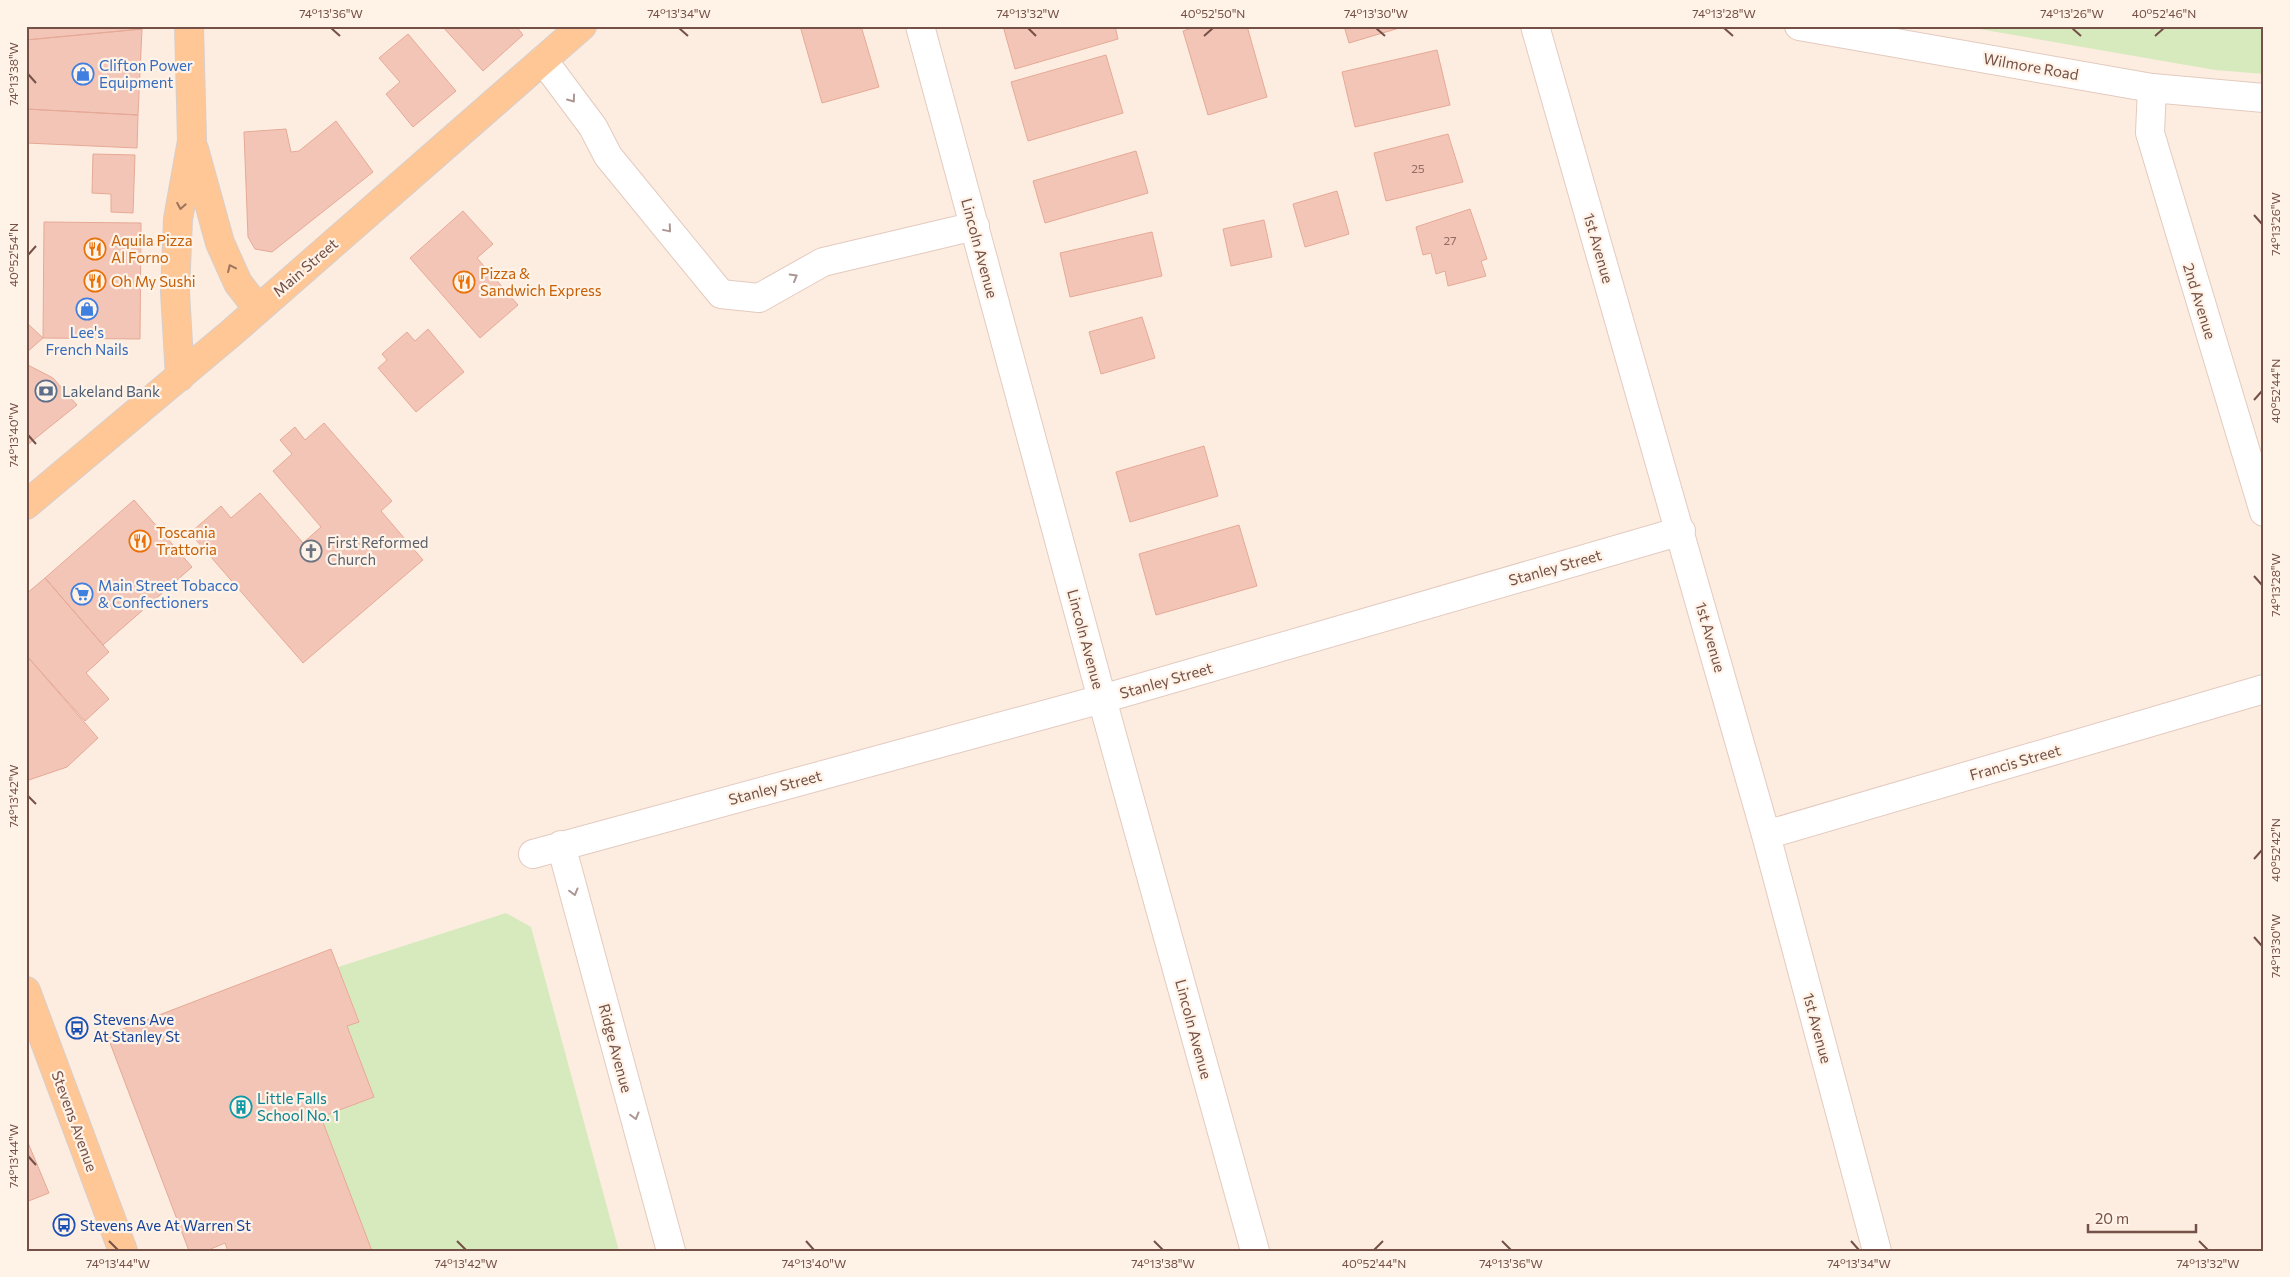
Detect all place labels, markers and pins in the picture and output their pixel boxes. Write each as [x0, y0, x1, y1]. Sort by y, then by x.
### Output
place label: Clifton Power Equipment [99, 56, 193, 91]
shop icon: Clifton Power Equipment [71, 62, 95, 86]
place label: Aquila Pizza Al Forno [111, 231, 193, 266]
restaurant icon: Aquila Pizza Al Forno [83, 237, 107, 261]
place label: Pizza & Sandwich Express [480, 264, 602, 299]
restaurant icon: Oh My Sushi [83, 269, 107, 293]
restaurant icon: Pizza & Sandwich Express [452, 270, 476, 294]
place label: Oh My Sushi [111, 272, 196, 290]
shop icon: Lee's French Nails [75, 297, 99, 321]
place label: Lee's French Nails [45, 323, 129, 358]
bank icon: Lakeland Bank [34, 379, 58, 403]
place label: Lakeland Bank [62, 382, 160, 400]
place label: Toscania Trattoria [156, 523, 217, 558]
restaurant icon: Toscania Trattoria [128, 529, 152, 553]
place label: First Reformed Church [327, 533, 429, 568]
church icon: First Reformed Church [299, 539, 323, 563]
place label: Main Street Tobacco & Confectioners [98, 576, 239, 611]
supermarket icon: Main Street Tobacco & Confectioners [70, 582, 94, 606]
place label: Stevens Ave At Stanley St [93, 1010, 180, 1045]
bus stop icon: Stevens Ave At Stanley St [65, 1016, 89, 1040]
place label: Little Falls School No. 1 [257, 1089, 339, 1124]
building icon: Little Falls School No. 1 [229, 1095, 253, 1119]
bus stop icon: Stevens Ave At Warren St [52, 1213, 76, 1237]
place label: Stevens Ave At Warren St [80, 1216, 251, 1234]

